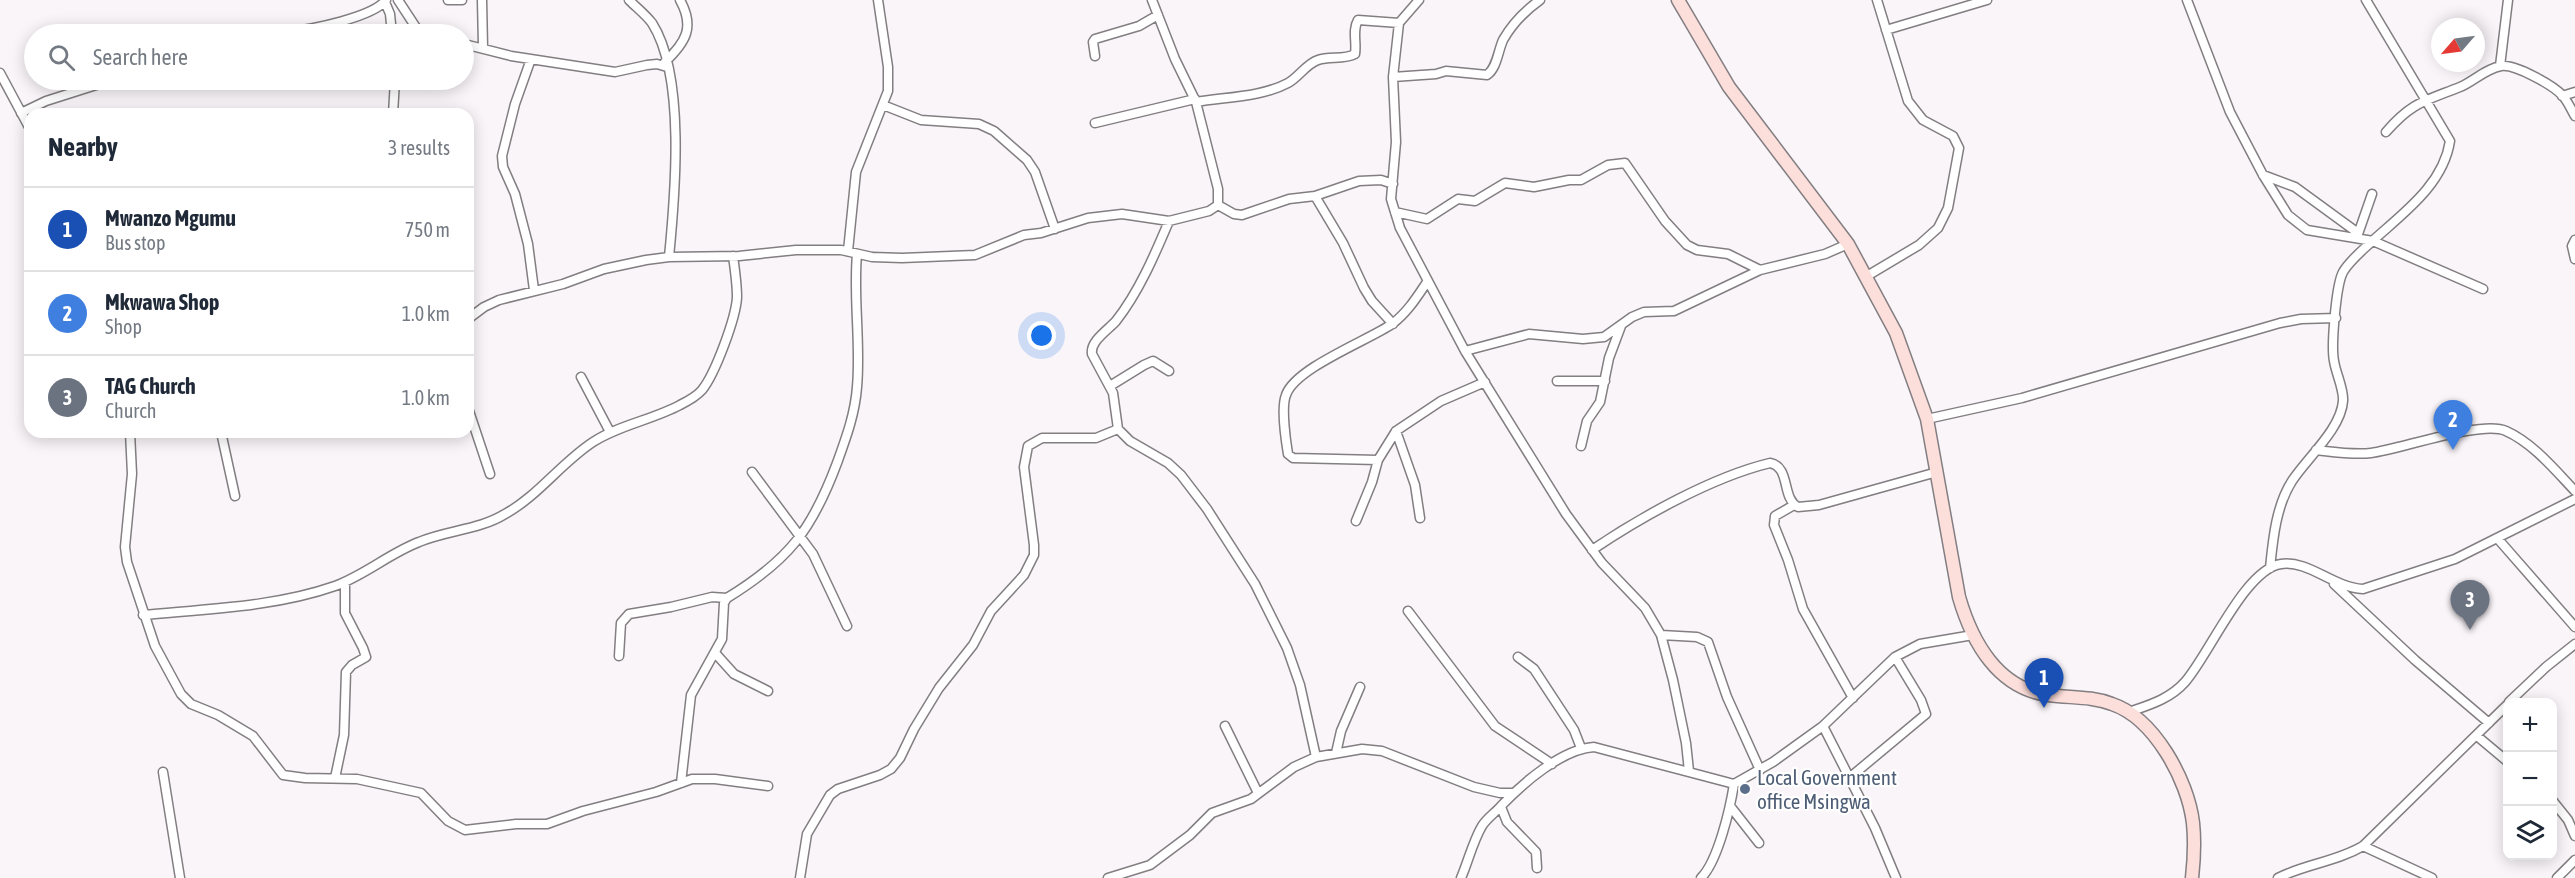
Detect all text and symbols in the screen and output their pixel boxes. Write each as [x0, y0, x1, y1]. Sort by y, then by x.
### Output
north arrow [2431, 18, 2485, 72]
search box [24, 24, 474, 90]
icon: search [45, 41, 78, 74]
text: Search here [93, 44, 188, 70]
text: Nearby [48, 132, 118, 162]
text: 3 results [388, 136, 450, 159]
text: Mwanzo Mgumu [105, 205, 236, 231]
text: 1 [63, 218, 72, 241]
text: 750 m [405, 218, 450, 241]
text: Bus stop [105, 231, 165, 254]
text: Mkwawa Shop [105, 289, 219, 315]
text: 2 [63, 302, 72, 325]
text: 1.0 km [402, 302, 450, 325]
text: Shop [105, 315, 142, 338]
your location [1027, 321, 1056, 350]
text: TAG Church [105, 373, 196, 399]
text: 3 [63, 386, 72, 409]
text: 1.0 km [402, 386, 450, 409]
text: Church [105, 399, 156, 422]
pin: 2 [2434, 400, 2472, 450]
pin: 3 [2450, 580, 2490, 630]
pin: 1 [2024, 658, 2064, 708]
map controls [2503, 698, 2557, 860]
button: + [2503, 698, 2557, 752]
button: − [2503, 752, 2557, 806]
place label: Local Government office Msingwa [1757, 765, 1897, 813]
marker: Local Government office Msingwa [1738, 782, 1752, 796]
button: layers [2503, 806, 2557, 860]

